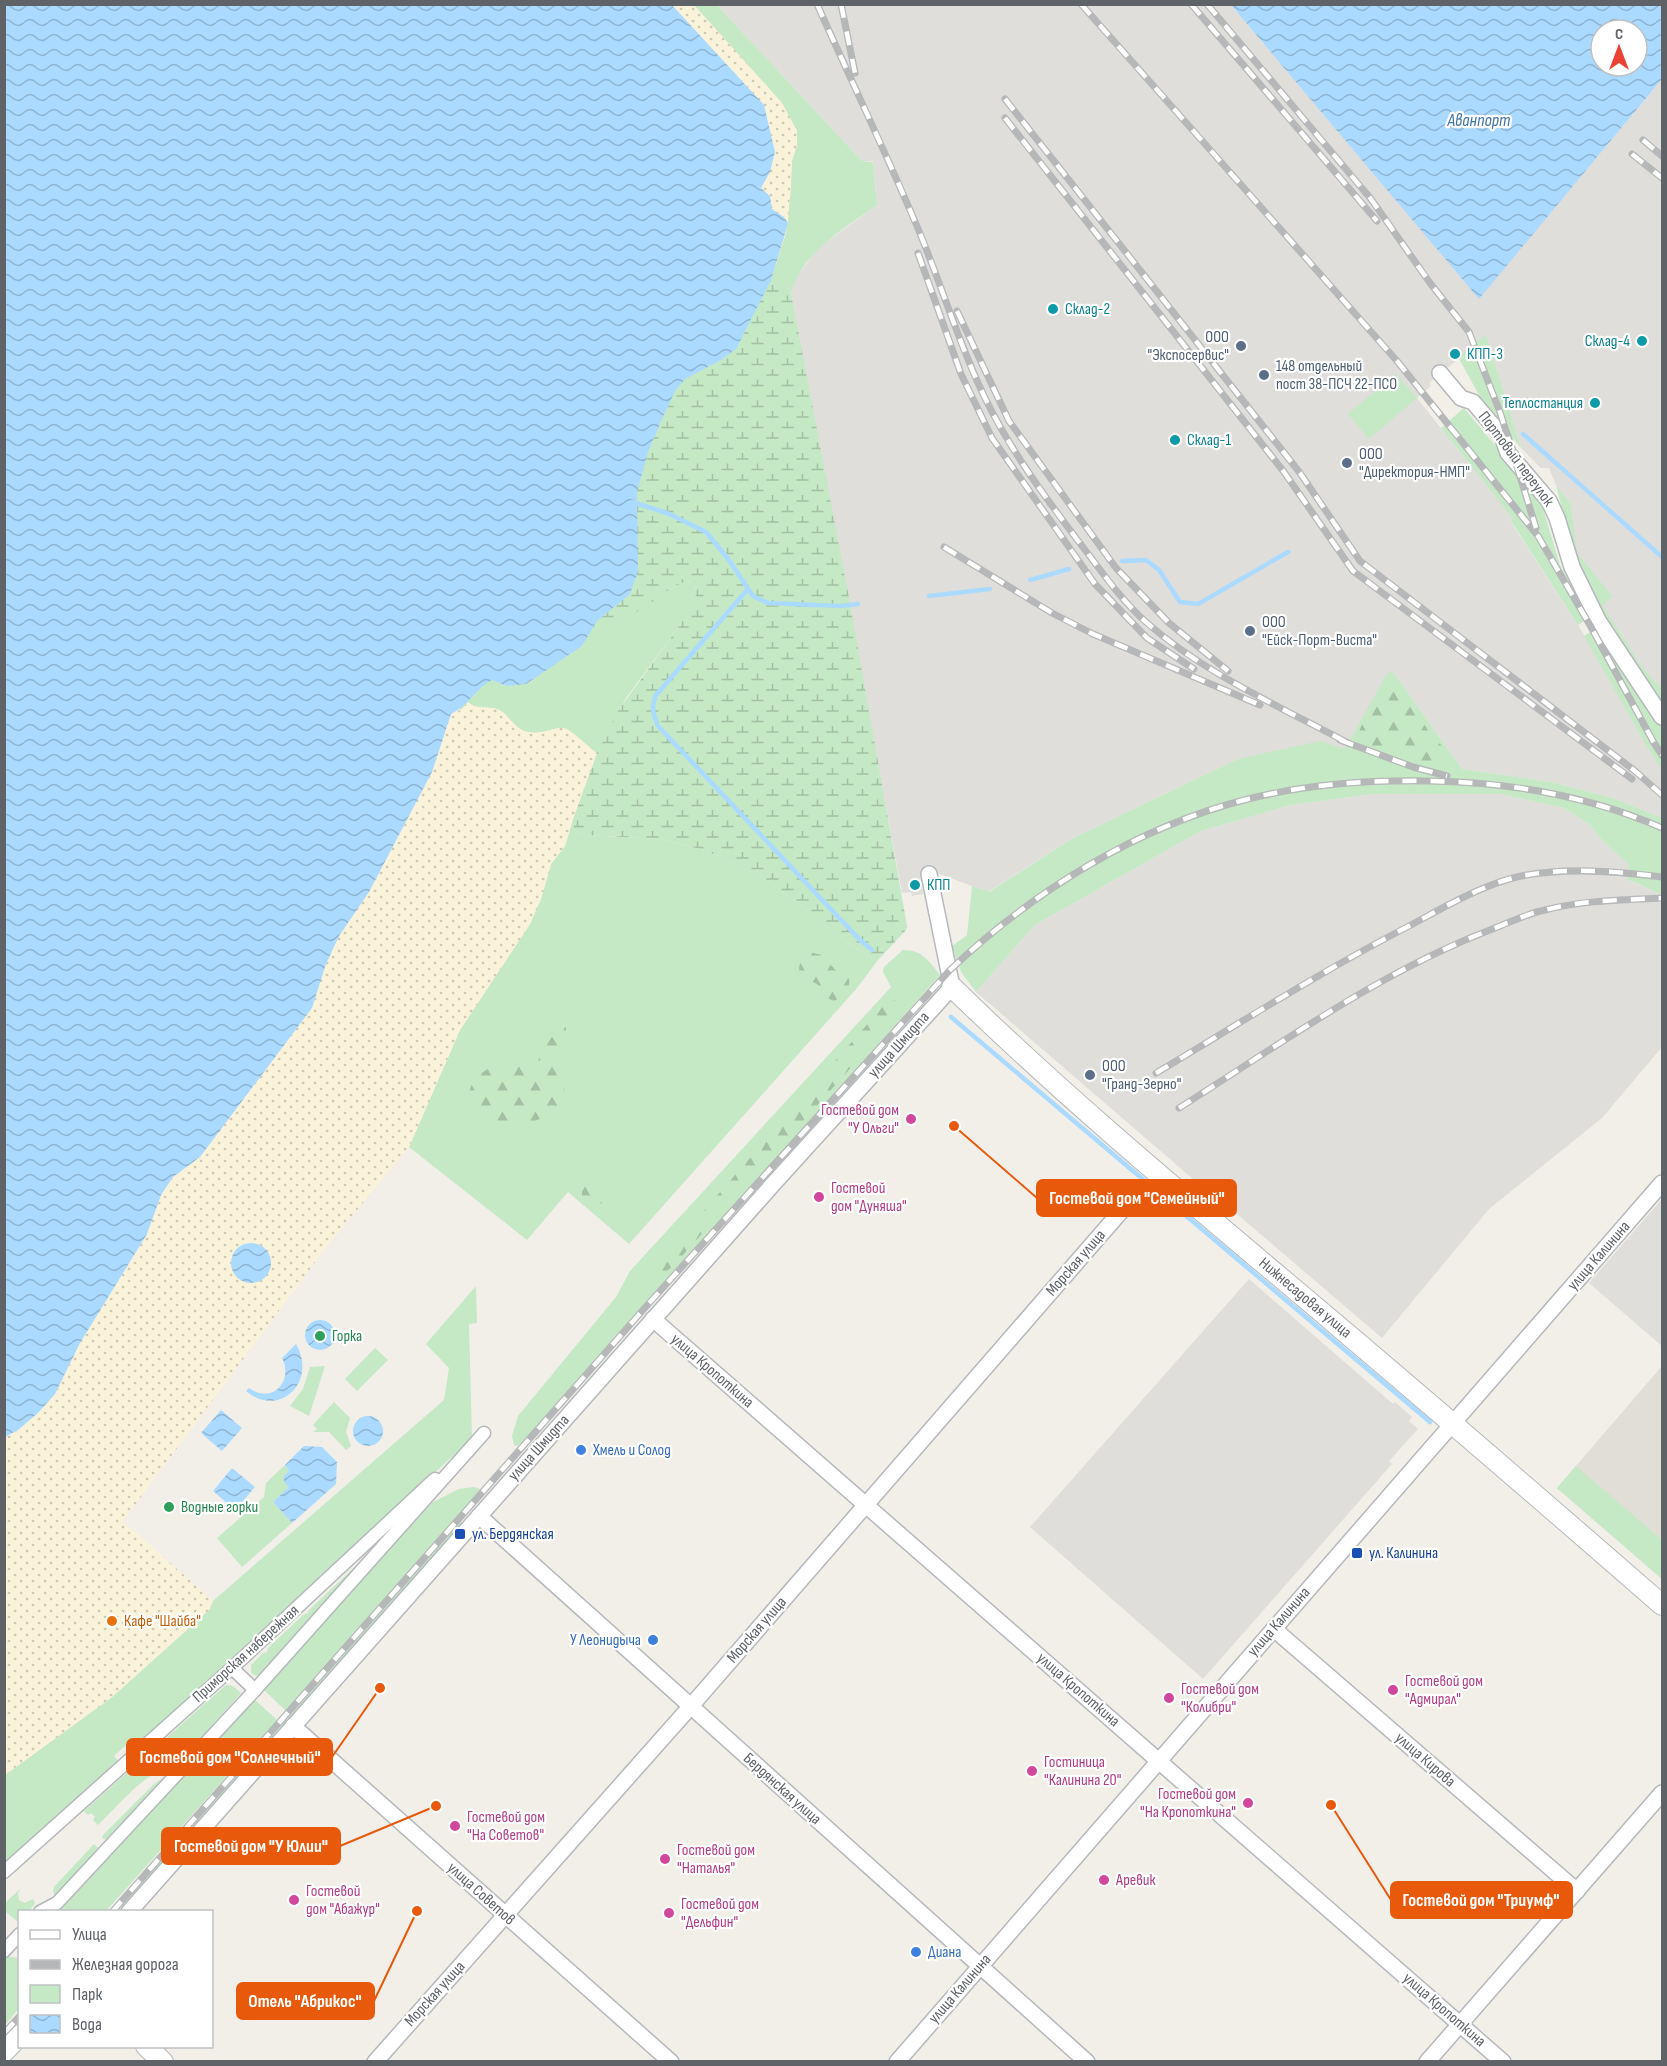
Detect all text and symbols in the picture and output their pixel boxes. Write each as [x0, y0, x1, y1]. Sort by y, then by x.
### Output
north arrow [1589, 18, 1649, 78]
text: С [1615, 25, 1623, 44]
water label: Аванпорт [1447, 110, 1510, 131]
place label: Склад-2 [1065, 300, 1110, 319]
marker: Склад-2 [1046, 302, 1060, 316]
place label: ООО "Экспосервис" [1147, 328, 1229, 365]
place label: Склад-4 [1585, 332, 1630, 351]
marker: Склад-4 [1635, 334, 1649, 348]
marker: ООО "Экспосервис" [1234, 339, 1248, 353]
place label: КПП-3 [1467, 345, 1503, 364]
marker: КПП-3 [1448, 347, 1462, 361]
place label: 148 отдельный пост 38-ПСЧ 22-ПСО [1276, 357, 1397, 394]
marker: 148 отдельный пост 38-ПСЧ 22-ПСО [1257, 368, 1271, 382]
place label: Теплостанция [1503, 394, 1583, 413]
marker: Теплостанция [1588, 396, 1602, 410]
street label: Портовый переулок [1474, 408, 1558, 511]
place label: Склад-1 [1187, 431, 1231, 450]
marker: Склад-1 [1168, 433, 1182, 447]
place label: ООО "Директория-НМП" [1359, 445, 1470, 482]
marker: ООО "Директория-НМП" [1340, 456, 1354, 470]
place label: ООО "Ейск-Порт-Виста" [1262, 613, 1377, 650]
marker: ООО "Ейск-Порт-Виста" [1243, 624, 1257, 638]
place label: КПП [927, 876, 950, 895]
marker: КПП [908, 878, 922, 892]
street label: улица Шмидта [864, 1008, 934, 1082]
place label: ООО "Гранд-Зерно" [1102, 1057, 1181, 1094]
marker: ООО "Гранд-Зерно" [1083, 1068, 1097, 1082]
place label: Гостевой дом "У Ольги" [821, 1101, 899, 1138]
marker: Гостевой дом "У Ольги" [904, 1112, 918, 1126]
place label: Гостевой дом "Дуняша" [831, 1179, 907, 1216]
callout: Гостевой дом "Семейный" [1037, 1180, 1236, 1216]
text: Гостевой дом "Семейный" [1049, 1188, 1225, 1209]
marker: Гостевой дом "Дуняша" [812, 1190, 826, 1204]
street label: улица Калинина [1564, 1217, 1634, 1295]
street label: Морская улица [1042, 1226, 1110, 1300]
street label: Нижнесадовая улица [1255, 1254, 1355, 1342]
place label: Горка [332, 1327, 362, 1346]
marker: Горка [313, 1329, 327, 1343]
street label: улица Кропоткина [667, 1330, 757, 1412]
street label: улица Шмидта [504, 1411, 574, 1485]
place label: Хмель и Солод [592, 1441, 671, 1460]
marker: Хмель и Солод [574, 1443, 588, 1457]
place label: Водные горки [181, 1498, 258, 1517]
marker: Водные горки [162, 1500, 176, 1514]
place label: ул. Бердянская [472, 1525, 554, 1544]
marker: ул. Бердянская [453, 1527, 467, 1541]
place label: ул. Калинина [1369, 1544, 1438, 1563]
marker: ул. Калинина [1350, 1546, 1364, 1560]
street label: улица Калинина [1244, 1583, 1314, 1661]
street label: Морская улица [723, 1593, 791, 1667]
street label: Приморская набережная [189, 1601, 303, 1707]
place label: Кафе "Шайба" [124, 1612, 201, 1631]
marker: Кафе "Шайба" [105, 1614, 119, 1628]
place label: У Леонидыча [570, 1631, 641, 1650]
marker: У Леонидыча [646, 1633, 660, 1647]
street label: улица Кропоткина [1033, 1649, 1123, 1731]
place label: Гостевой дом "Адмирал" [1405, 1672, 1483, 1709]
place label: Гостевой дом "Колибри" [1181, 1680, 1259, 1717]
marker: Гостевой дом "Адмирал" [1386, 1683, 1400, 1697]
marker: Гостевой дом "Колибри" [1162, 1691, 1176, 1705]
street label: улица Кирова [1391, 1729, 1459, 1791]
callout: Гостевой дом "Солнечный" [127, 1739, 332, 1775]
text: Гостевой дом "Солнечный" [139, 1747, 321, 1768]
street label: Бердянская улица [739, 1749, 825, 1829]
place label: Гостиница "Калинина 20" [1044, 1753, 1121, 1790]
marker: Гостиница "Калинина 20" [1025, 1764, 1039, 1778]
place label: Гостевой дом "На Кропоткина" [1140, 1785, 1236, 1822]
marker: Гостевой дом "На Кропоткина" [1241, 1796, 1255, 1810]
place label: Гостевой дом "На Советов" [467, 1808, 545, 1845]
marker: Гостевой дом "На Советов" [448, 1819, 462, 1833]
callout: Гостевой дом "У Юлии" [162, 1828, 340, 1864]
text: Гостевой дом "У Юлии" [174, 1836, 328, 1857]
place label: Гостевой дом "Наталья" [677, 1841, 755, 1878]
marker: Гостевой дом "Наталья" [658, 1852, 672, 1866]
street label: улица Советов [443, 1859, 519, 1929]
place label: Аревик [1115, 1871, 1156, 1890]
marker: Аревик [1097, 1873, 1111, 1887]
place label: Гостевой дом "Абажур" [306, 1882, 380, 1919]
callout: Гостевой дом "Триумф" [1391, 1882, 1572, 1918]
text: Гостевой дом "Триумф" [1402, 1890, 1560, 1911]
marker: Гостевой дом "Абажур" [287, 1893, 301, 1907]
place label: Гостевой дом "Дельфин" [681, 1895, 759, 1932]
marker: Гостевой дом "Дельфин" [662, 1906, 676, 1920]
legend [18, 1910, 213, 2048]
text: Улица [72, 1924, 107, 1945]
place label: Диана [928, 1943, 961, 1962]
marker: Диана [909, 1945, 923, 1959]
street label: улица Калинина [925, 1950, 995, 2028]
text: Железная дорога [72, 1954, 179, 1975]
street label: Морская улица [401, 1957, 469, 2031]
street label: улица Кропоткина [1399, 1969, 1489, 2051]
callout: Отель "Абрикос" [237, 1983, 374, 2019]
text: Парк [72, 1984, 103, 2005]
text: Отель "Абрикос" [248, 1991, 362, 2012]
text: Вода [72, 2014, 102, 2035]

